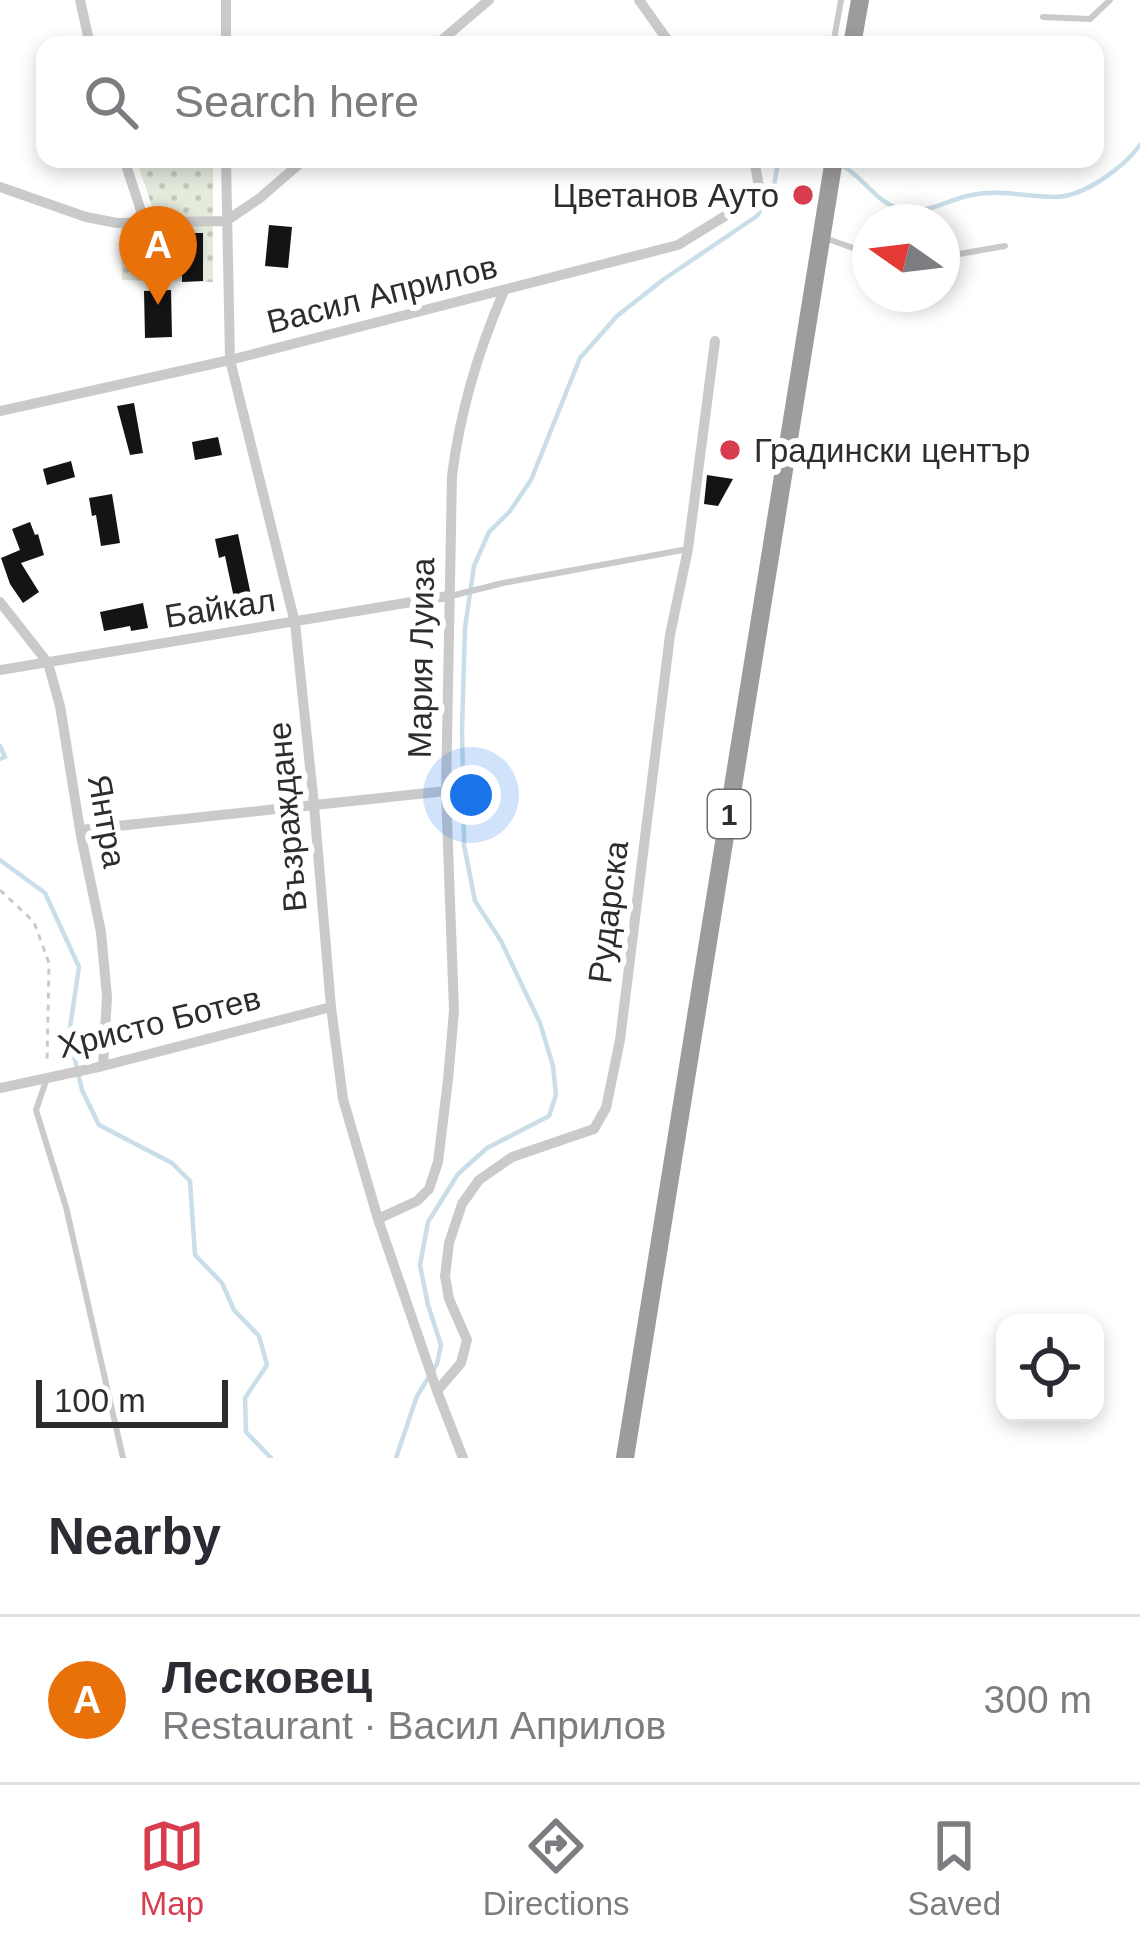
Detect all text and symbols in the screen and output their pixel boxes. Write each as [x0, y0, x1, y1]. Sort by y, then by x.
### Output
search box [36, 36, 1104, 168]
icon: search [78, 69, 144, 135]
text: Search here [174, 76, 419, 127]
place label: Цветанов Ауто [553, 177, 779, 214]
marker: Цветанов Ауто [790, 182, 816, 208]
north arrow [852, 204, 960, 312]
pin: A [119, 206, 197, 305]
street label: Васил Априлов [263, 248, 501, 340]
place label: Градински център [754, 432, 1030, 469]
marker: Градински център [717, 437, 743, 463]
street label: Мария Луиза [401, 557, 441, 759]
street label: Байкал [162, 581, 278, 635]
street label: Възраждане [260, 720, 314, 914]
your location [441, 765, 501, 825]
street label: Янтра [81, 772, 133, 871]
road number: 1 [708, 790, 750, 838]
street label: Рударска [581, 838, 635, 985]
street label: Христо Ботев [54, 979, 264, 1065]
map controls [996, 1314, 1104, 1422]
button: locate [996, 1314, 1104, 1422]
scale bar [36, 1374, 228, 1427]
text: 100 m [54, 1382, 146, 1419]
text: Nearby [48, 1508, 221, 1565]
text: Лесковец [162, 1652, 372, 1703]
text: A [73, 1678, 101, 1721]
text: 300 m [984, 1678, 1092, 1721]
text: Restaurant · Васил Априлов [162, 1704, 666, 1747]
tab: Map [139, 1813, 205, 1923]
tab: Directions [483, 1813, 630, 1923]
tab: Saved [907, 1813, 1001, 1923]

